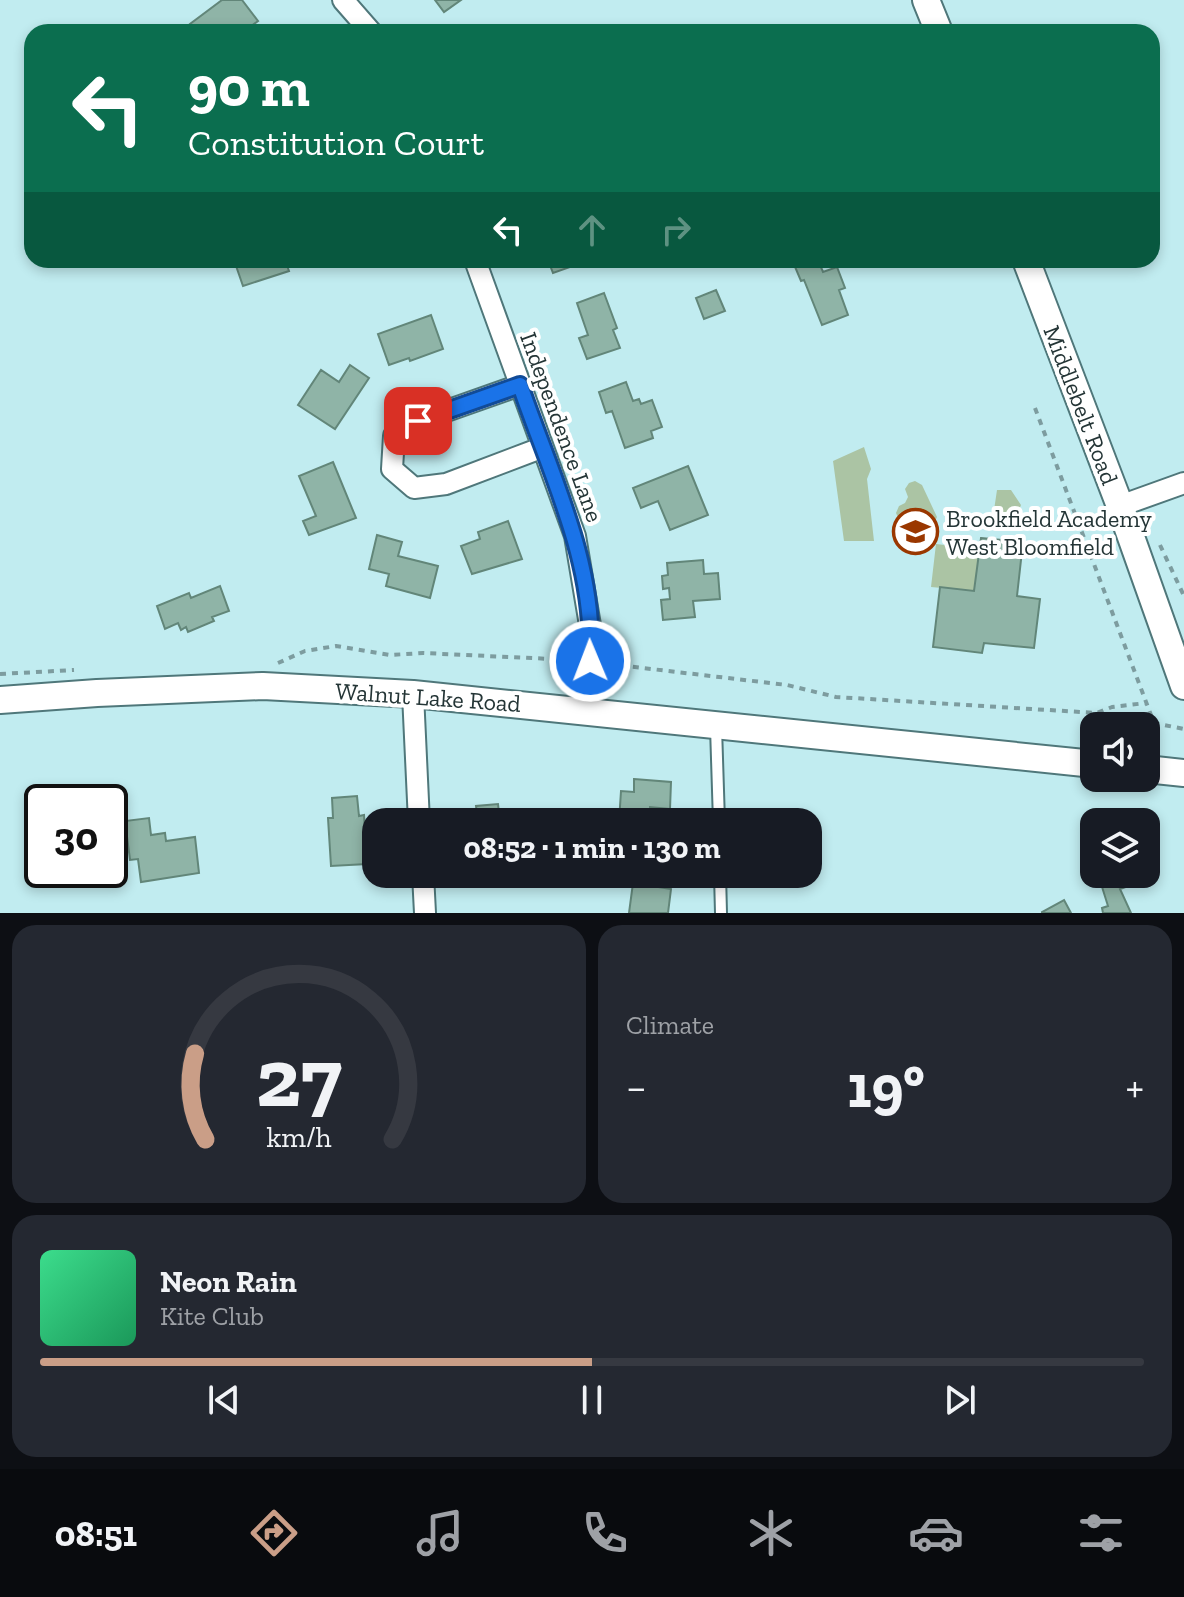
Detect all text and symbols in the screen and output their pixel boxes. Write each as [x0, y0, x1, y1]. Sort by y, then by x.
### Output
text: 90 m [188, 53, 310, 120]
icon: left [56, 56, 160, 160]
text: Constitution Court [188, 121, 484, 164]
icon: left [486, 208, 530, 252]
icon: ahead [570, 208, 614, 252]
icon: right [654, 208, 698, 252]
street label: Middlebelt Road [1037, 321, 1125, 489]
street label: Independence Lane [514, 328, 610, 526]
pin [384, 387, 452, 455]
icon: arrive [396, 399, 440, 443]
place label: Brookfield Academy West Bloomfield [946, 504, 1152, 561]
school or university icon: Brookfield Academy West Bloomfield [891, 508, 939, 556]
position arrow [548, 619, 632, 703]
street label: Walnut Lake Road [334, 676, 522, 718]
map controls [1080, 712, 1160, 888]
button: sound [1080, 712, 1160, 792]
speed limit sign: 30 [24, 784, 128, 888]
button: layers [1080, 808, 1160, 888]
text: 08:52 · 1 min · 130 m [464, 830, 720, 866]
text: Climate [626, 1009, 714, 1041]
text: 27 [256, 1027, 342, 1127]
text: 19° [847, 1050, 925, 1122]
text: − [626, 1060, 647, 1113]
text: + [1125, 1060, 1144, 1113]
text: km/h [266, 1120, 332, 1154]
text: Neon Rain [160, 1264, 297, 1300]
text: Kite Club [160, 1300, 264, 1332]
icon: previous [202, 1378, 246, 1422]
icon: pause [570, 1378, 614, 1422]
icon: next [938, 1378, 982, 1422]
icon: directions [246, 1505, 302, 1561]
icon: music [412, 1505, 468, 1561]
icon: phone [577, 1505, 633, 1561]
icon: climate [743, 1505, 799, 1561]
icon: car [908, 1505, 964, 1561]
icon: filters [1073, 1505, 1129, 1561]
text: 08:51 [55, 1512, 137, 1555]

